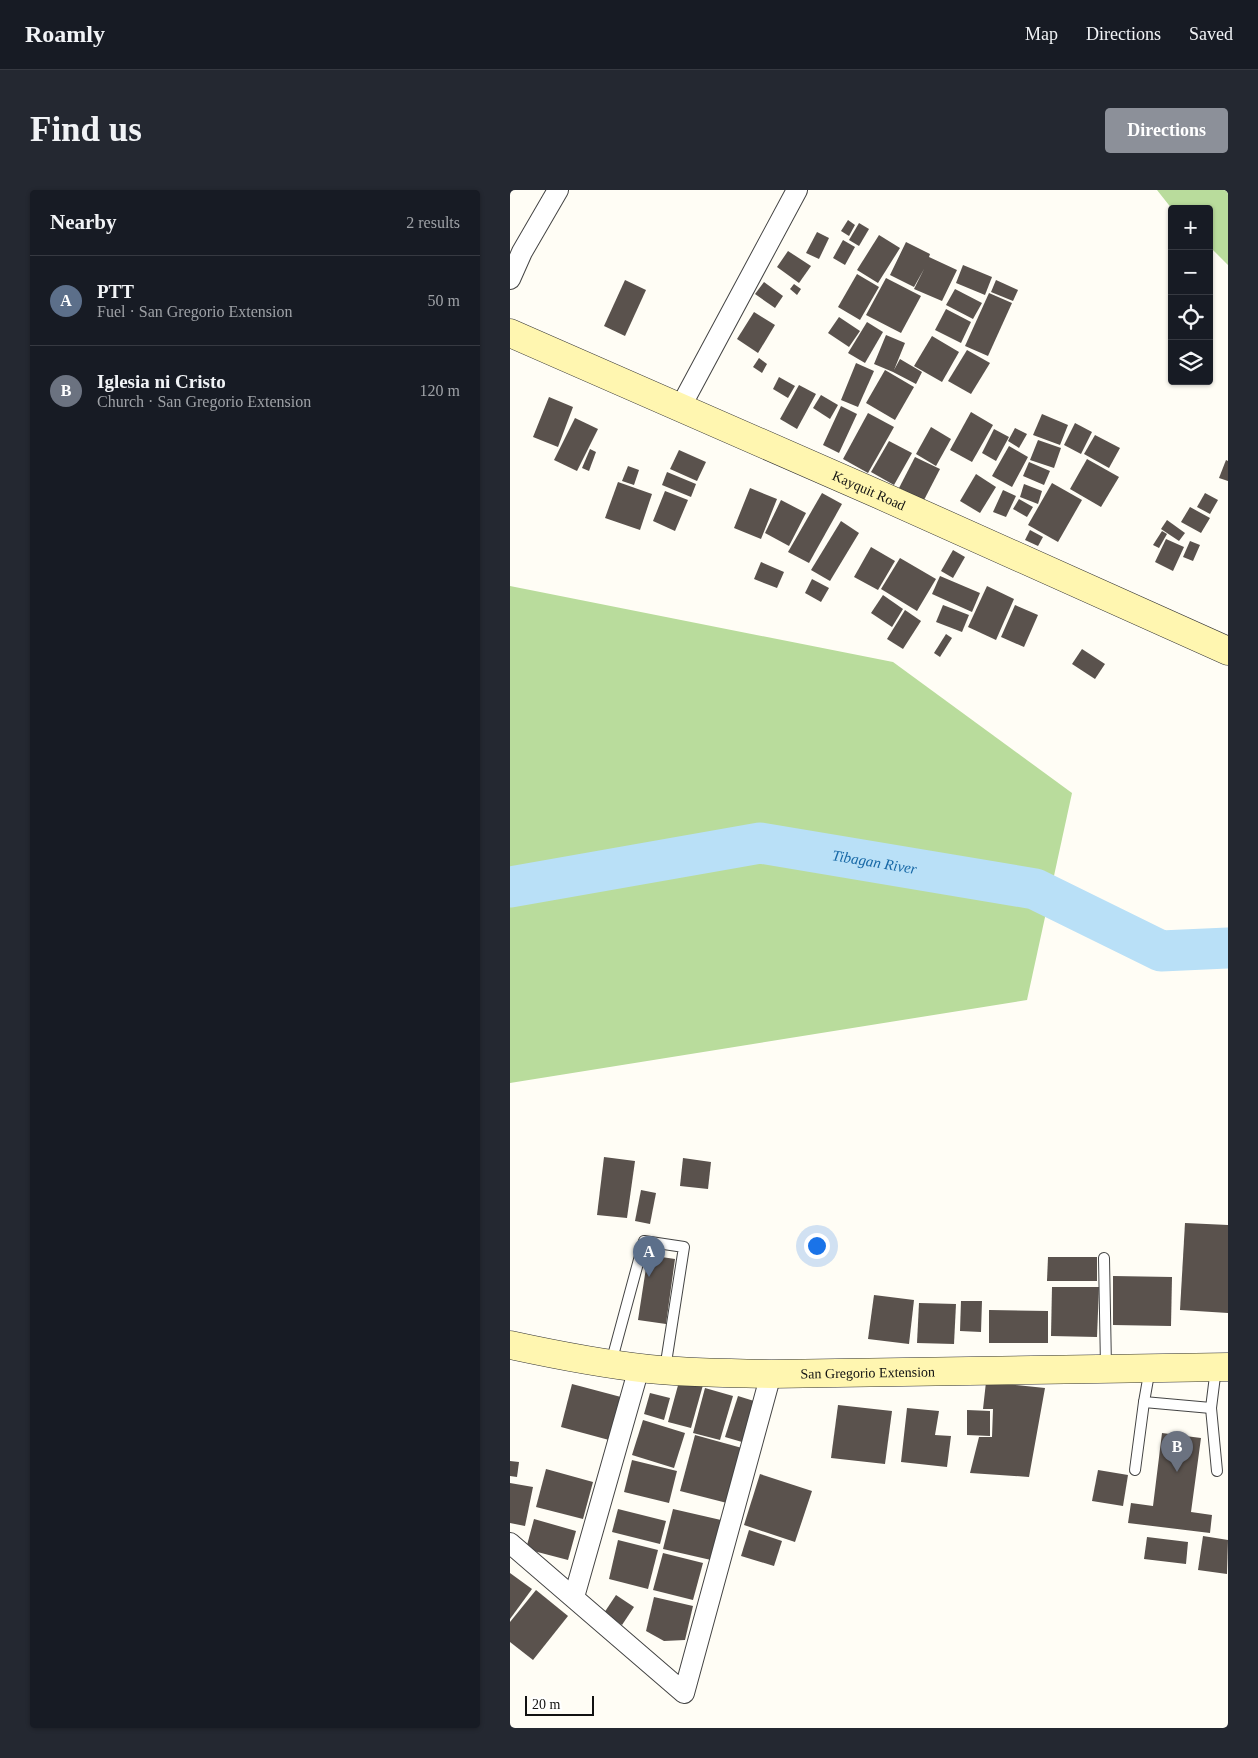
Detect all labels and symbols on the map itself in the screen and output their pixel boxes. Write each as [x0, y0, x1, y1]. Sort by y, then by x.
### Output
street label: Kayquit Road [830, 468, 908, 513]
water label: Tibagan River [831, 847, 918, 877]
your location [804, 1233, 830, 1259]
pin: A [633, 1236, 665, 1277]
street label: San Gregorio Extension [800, 1364, 935, 1382]
pin: B [1161, 1431, 1193, 1472]
scale bar [525, 1693, 594, 1716]

